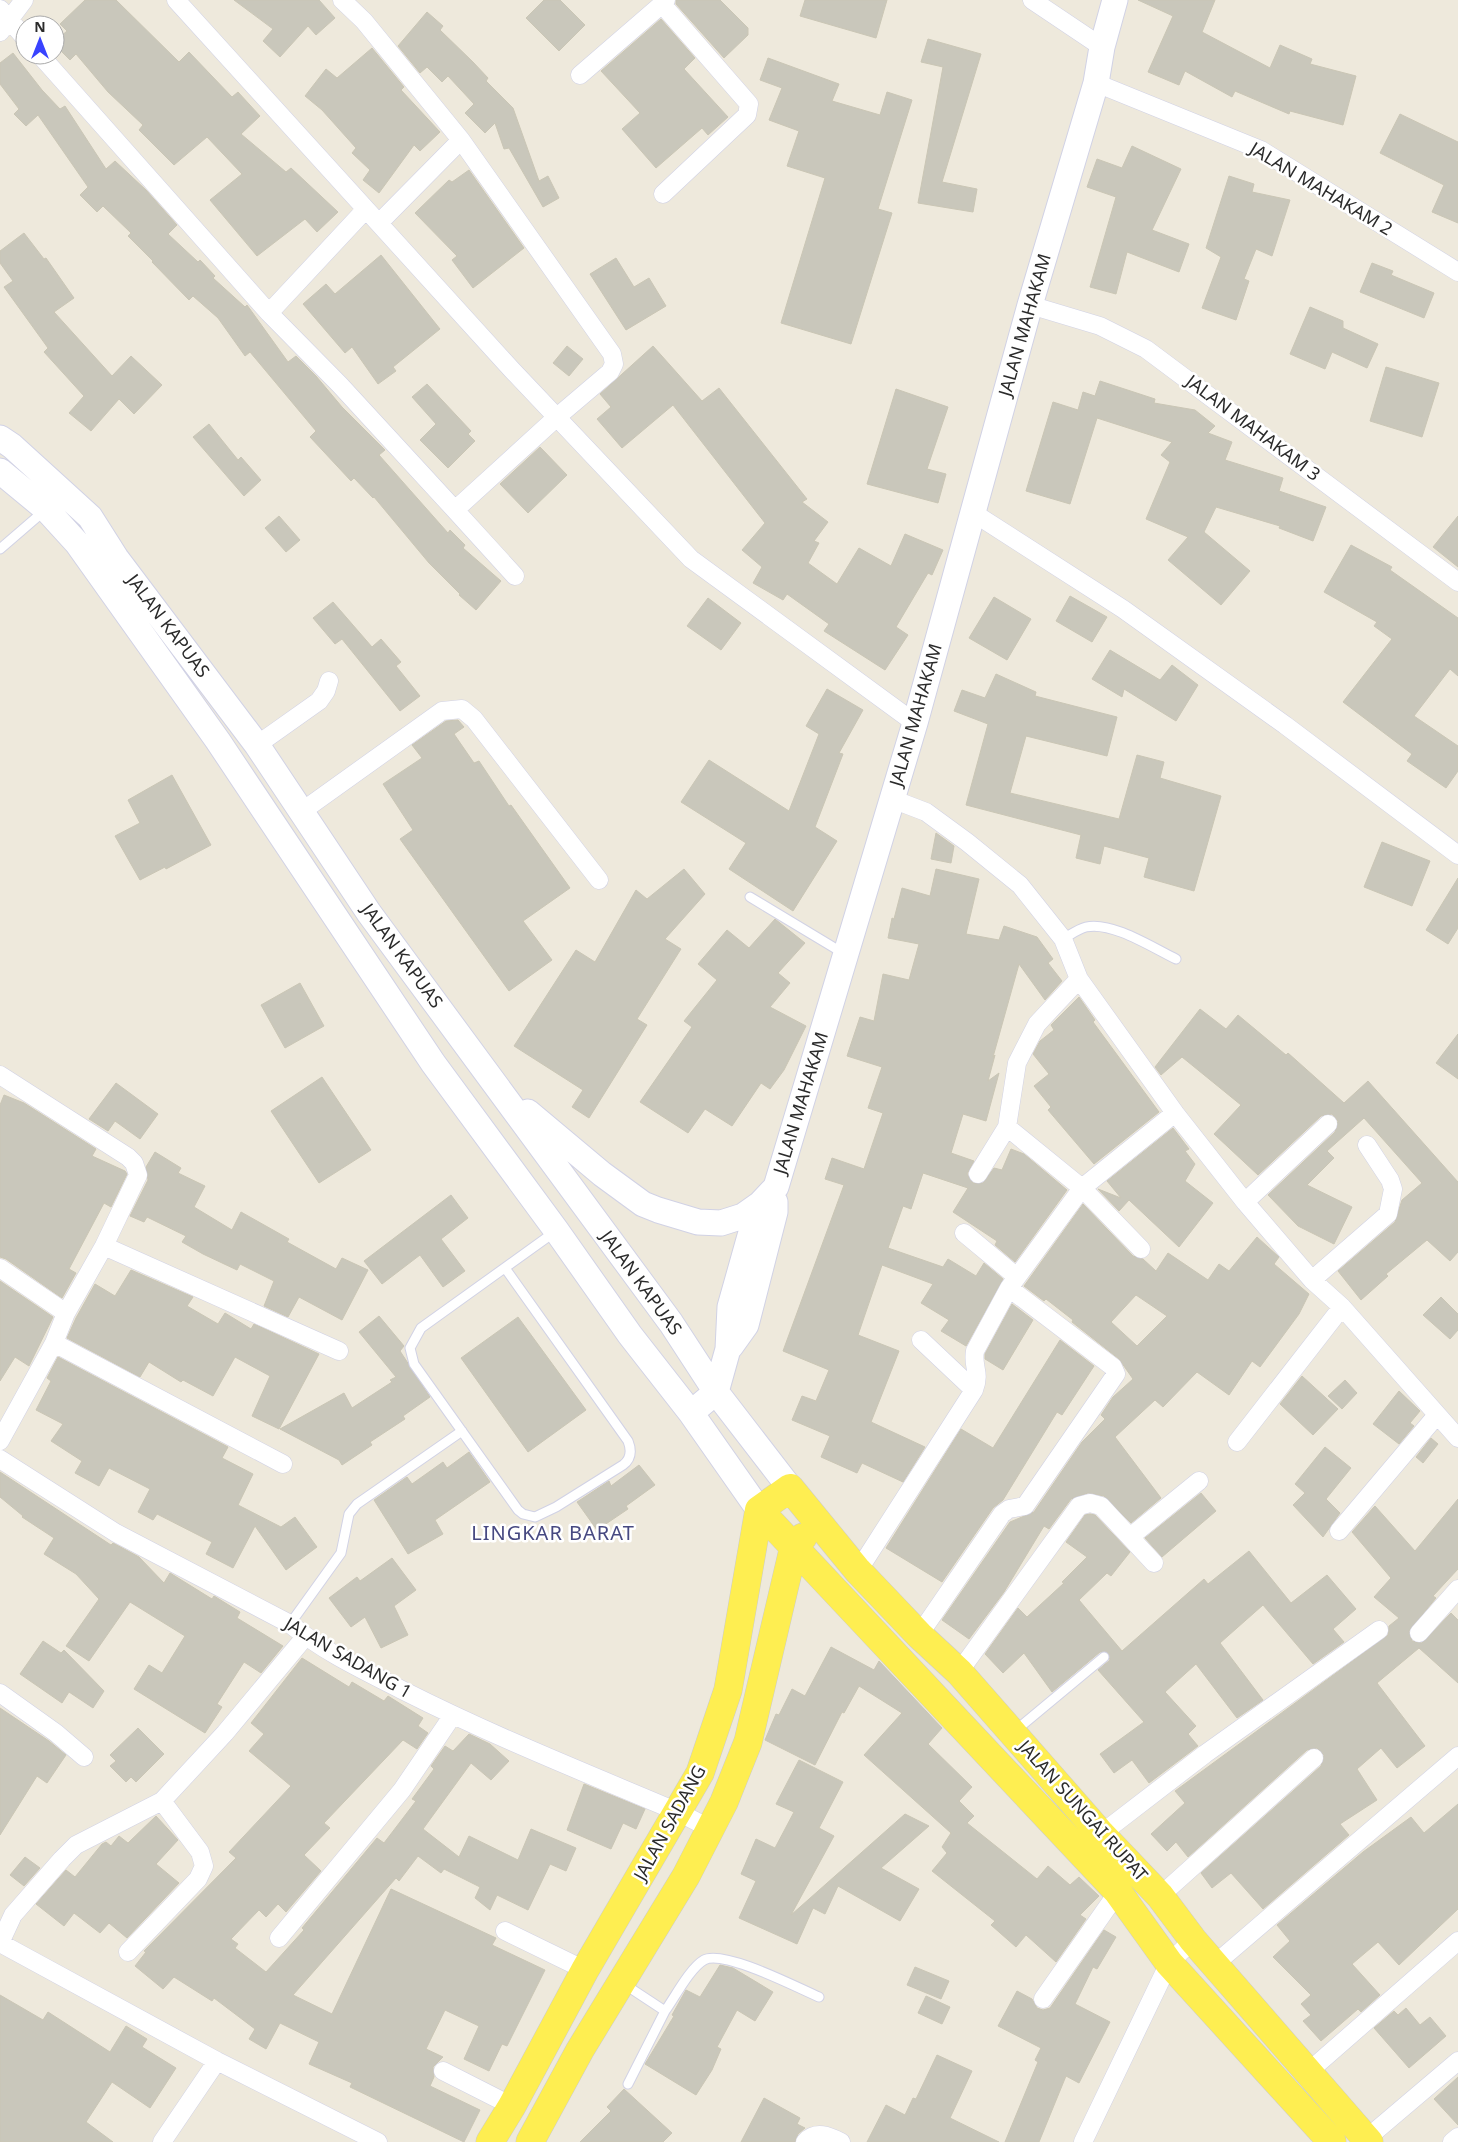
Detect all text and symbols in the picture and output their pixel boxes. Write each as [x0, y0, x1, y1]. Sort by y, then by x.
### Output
north arrow [15, 15, 65, 65]
text: N [34, 17, 46, 36]
street label: JALAN MAHAKAM 2 [1244, 135, 1397, 240]
street label: JALAN MAHAKAM [992, 251, 1056, 401]
street label: JALAN MAHAKAM 3 [1180, 368, 1326, 486]
street label: JALAN KAPUAS [121, 567, 216, 682]
street label: JALAN MAHAKAM [883, 641, 947, 791]
street label: JALAN KAPUAS [356, 897, 449, 1013]
street label: JALAN MAHAKAM [766, 1029, 833, 1179]
street label: JALAN KAPUAS [595, 1224, 688, 1340]
district label: LINGKAR BARAT [471, 1519, 635, 1546]
street label: JALAN SADANG 1 [279, 1610, 416, 1703]
street label: JALAN SUNGAI RUPAT [1012, 1733, 1154, 1886]
street label: JALAN SADANG [627, 1761, 711, 1886]

